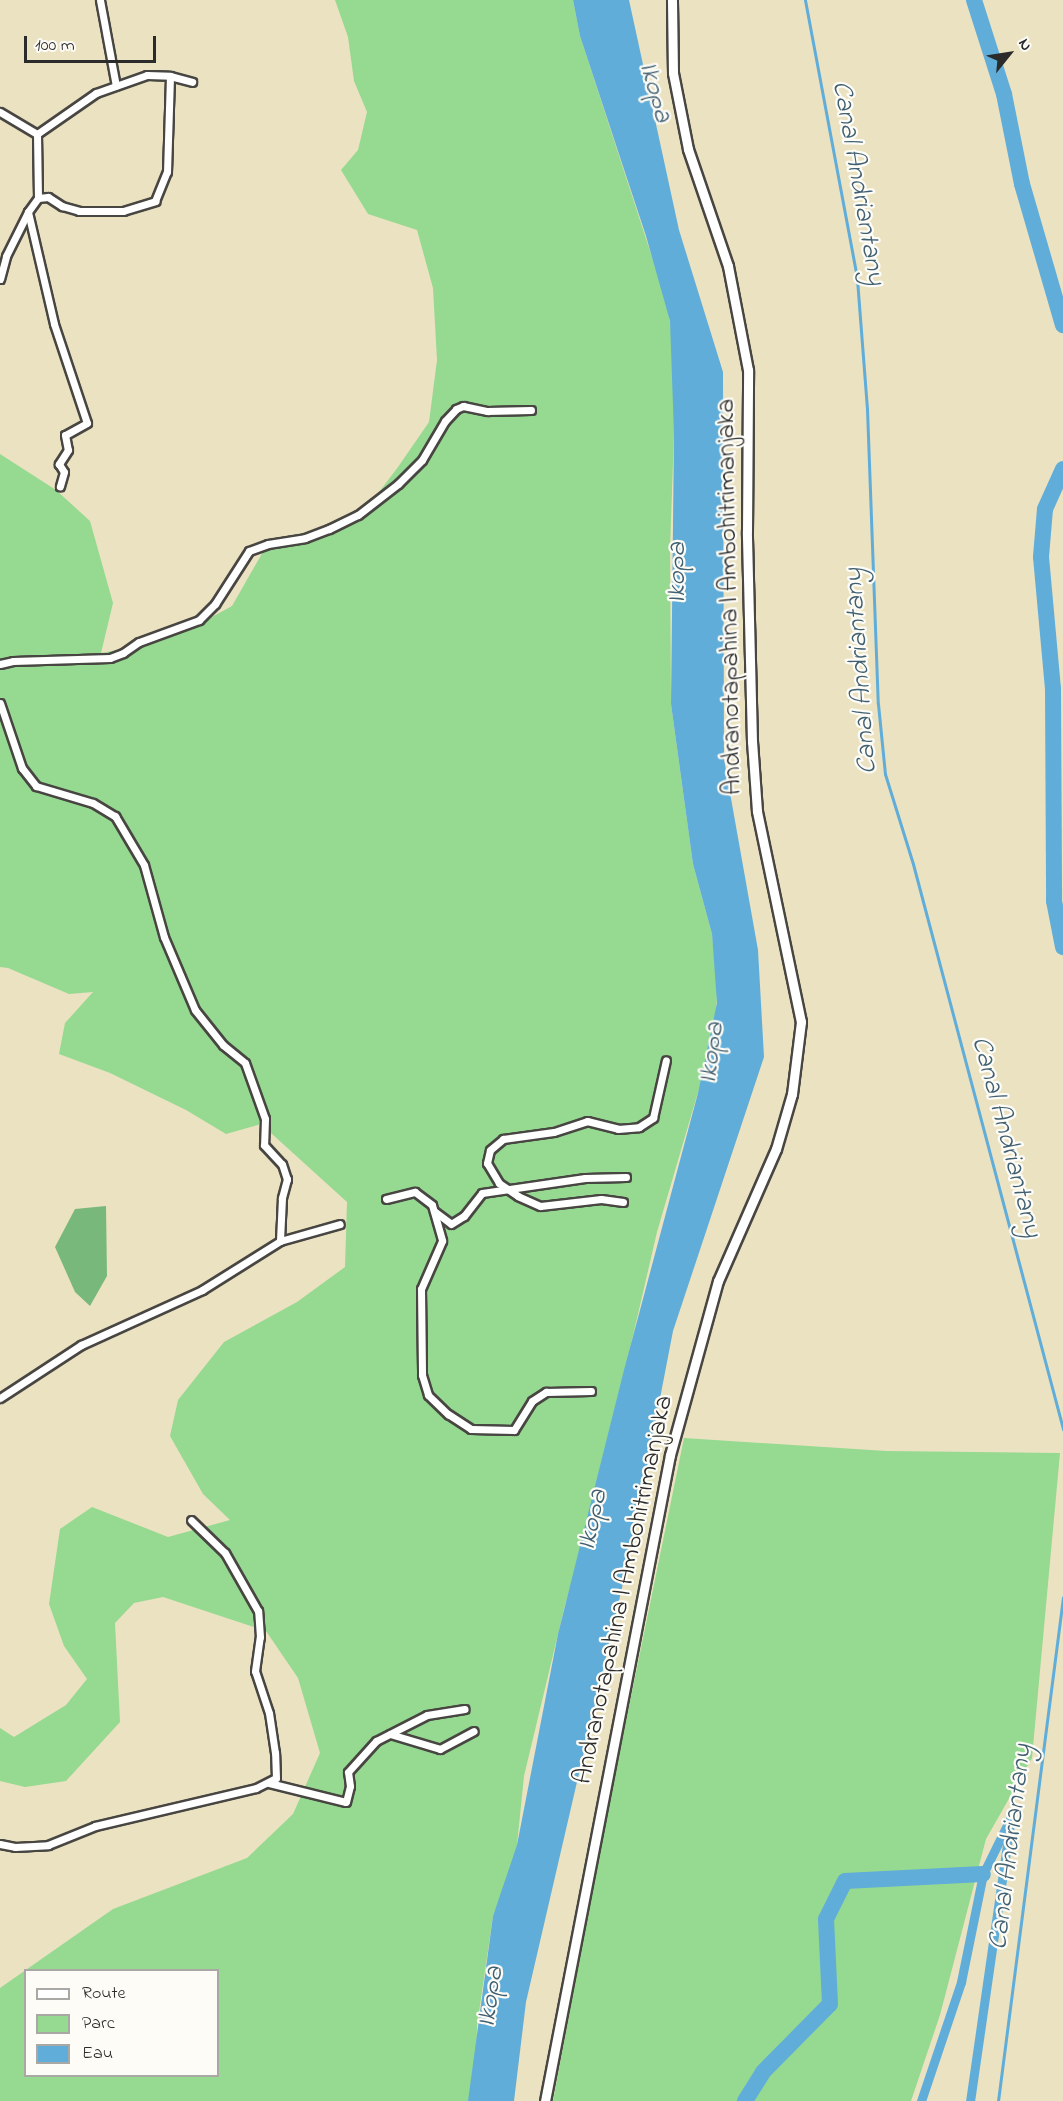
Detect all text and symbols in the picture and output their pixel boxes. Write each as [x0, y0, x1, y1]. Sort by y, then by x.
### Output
scale bar [27, 24, 159, 62]
north arrow [979, 24, 1039, 84]
text: 100 m [35, 33, 75, 59]
text: N [1011, 34, 1038, 56]
water label: Ikopa [631, 58, 679, 126]
water label: Canal Andriantany [824, 78, 892, 288]
street label: Andranotapahina | Ambohitrimanjaka [712, 399, 750, 795]
water label: Ikopa [662, 542, 694, 604]
water label: Canal Andriantany [838, 567, 884, 775]
water label: Ikopa [692, 1021, 732, 1085]
water label: Canal Andriantany [964, 1033, 1048, 1241]
street label: Andranotapahina | Ambohitrimanjaka [569, 1393, 681, 1787]
water label: Ikopa [571, 1487, 615, 1553]
water label: Canal Andriantany [982, 1742, 1040, 1952]
water label: Ikopa [471, 1964, 511, 2030]
legend [24, 1969, 219, 2077]
text: Route [82, 1981, 126, 2007]
text: Parc [82, 2011, 115, 2037]
text: Eau [82, 2041, 113, 2067]

